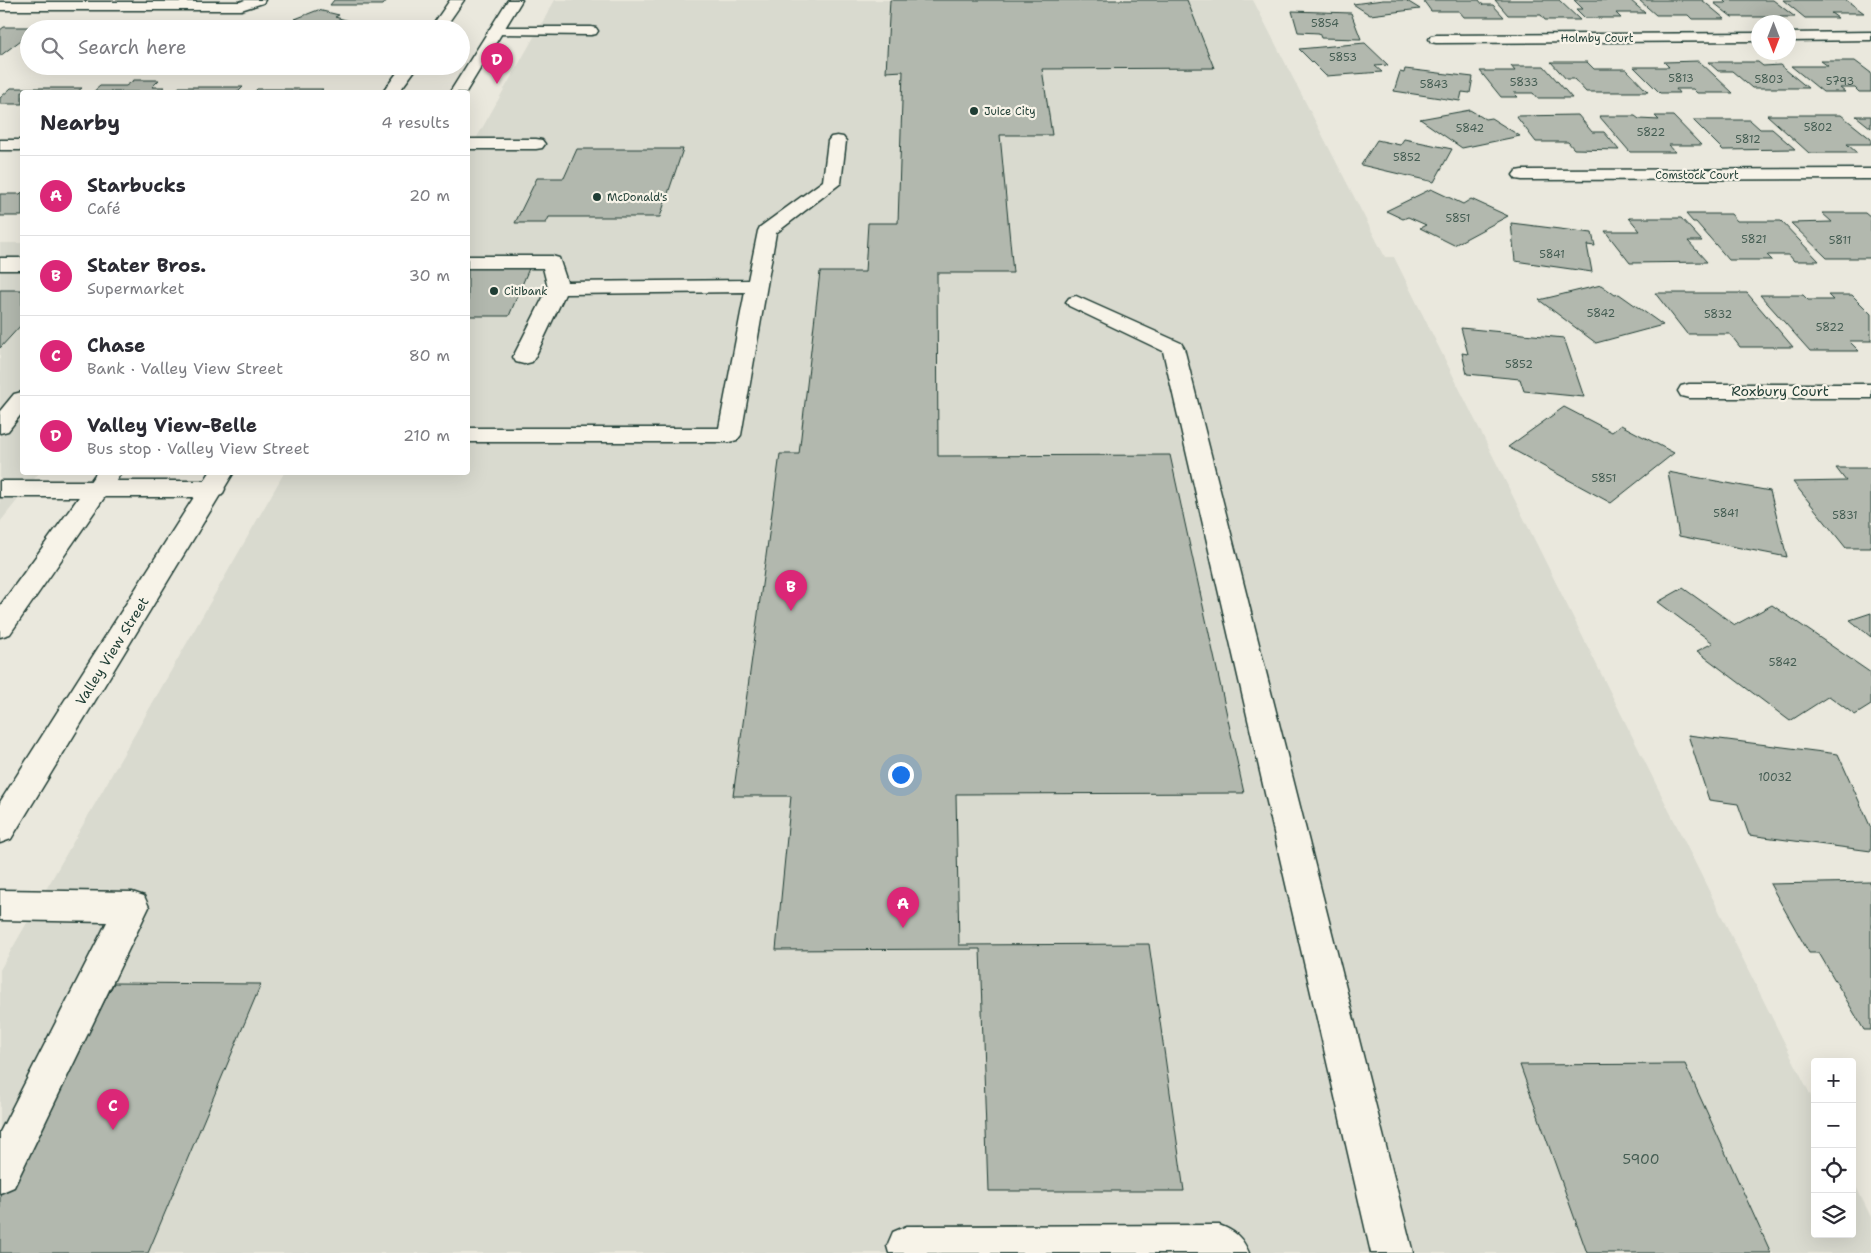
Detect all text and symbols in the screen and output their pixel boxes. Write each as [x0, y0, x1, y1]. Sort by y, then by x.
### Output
north arrow [1751, 15, 1796, 60]
house number: 5854 [1311, 16, 1339, 31]
search box [20, 20, 470, 75]
street label: Holmby Court [1560, 31, 1634, 46]
icon: search [38, 34, 66, 62]
text: Search here [78, 35, 187, 60]
pin: D [481, 43, 513, 84]
house number: 5853 [1329, 50, 1357, 65]
house number: 5813 [1668, 71, 1694, 86]
house number: 5803 [1755, 72, 1783, 87]
house number: 5793 [1826, 74, 1854, 89]
house number: 5833 [1510, 75, 1538, 90]
house number: 5843 [1420, 77, 1448, 92]
place label: Juice City [984, 104, 1036, 119]
marker: Juice City [968, 105, 980, 117]
text: Nearby [40, 109, 120, 137]
text: 4 results [381, 112, 450, 133]
house number: 5802 [1804, 120, 1832, 135]
house number: 5842 [1456, 121, 1484, 136]
house number: 5822 [1637, 125, 1665, 140]
house number: 5812 [1735, 132, 1761, 147]
house number: 5852 [1393, 150, 1421, 165]
street label: Comstock Court [1655, 168, 1739, 183]
text: Starbucks [87, 173, 186, 198]
text: A [50, 185, 62, 206]
text: 20 m [409, 185, 450, 206]
place label: McDonald's [607, 190, 667, 205]
marker: McDonald's [591, 191, 603, 203]
text: Café [87, 198, 121, 219]
house number: 5851 [1446, 211, 1470, 226]
house number: 5821 [1741, 232, 1767, 247]
house number: 5811 [1829, 233, 1851, 248]
house number: 5841 [1539, 247, 1565, 262]
text: Stater Bros. [87, 253, 206, 278]
text: B [51, 265, 61, 286]
text: 30 m [409, 265, 450, 286]
text: Supermarket [87, 278, 184, 299]
place label: Citibank [504, 284, 548, 299]
marker: Citibank [488, 285, 500, 297]
house number: 5842 [1587, 306, 1615, 321]
house number: 5832 [1704, 307, 1732, 322]
house number: 5822 [1816, 320, 1844, 335]
text: Chase [87, 333, 146, 358]
text: C [51, 345, 61, 366]
text: 80 m [409, 345, 450, 366]
house number: 5852 [1505, 357, 1533, 372]
text: Bank · Valley View Street [87, 358, 283, 379]
street label: Roxbury Court [1731, 382, 1829, 400]
text: Valley View-Belle [87, 413, 257, 438]
text: D [50, 425, 62, 446]
text: 210 m [403, 425, 450, 446]
text: Bus stop · Valley View Street [87, 438, 310, 459]
house number: 5851 [1592, 471, 1616, 486]
house number: 5841 [1713, 506, 1739, 521]
house number: 5831 [1832, 508, 1858, 523]
pin: B [775, 570, 807, 611]
street label: Valley View Street [71, 593, 153, 709]
house number: 5842 [1769, 655, 1797, 670]
your location [888, 762, 914, 788]
house number: 10032 [1758, 770, 1792, 785]
pin: A [887, 887, 919, 928]
map controls [1811, 1058, 1856, 1238]
button: + [1811, 1058, 1856, 1103]
pin: C [97, 1089, 129, 1130]
button: − [1811, 1103, 1856, 1148]
button: locate [1811, 1148, 1856, 1193]
house number: 5900 [1623, 1150, 1660, 1168]
button: layers [1811, 1193, 1856, 1238]

